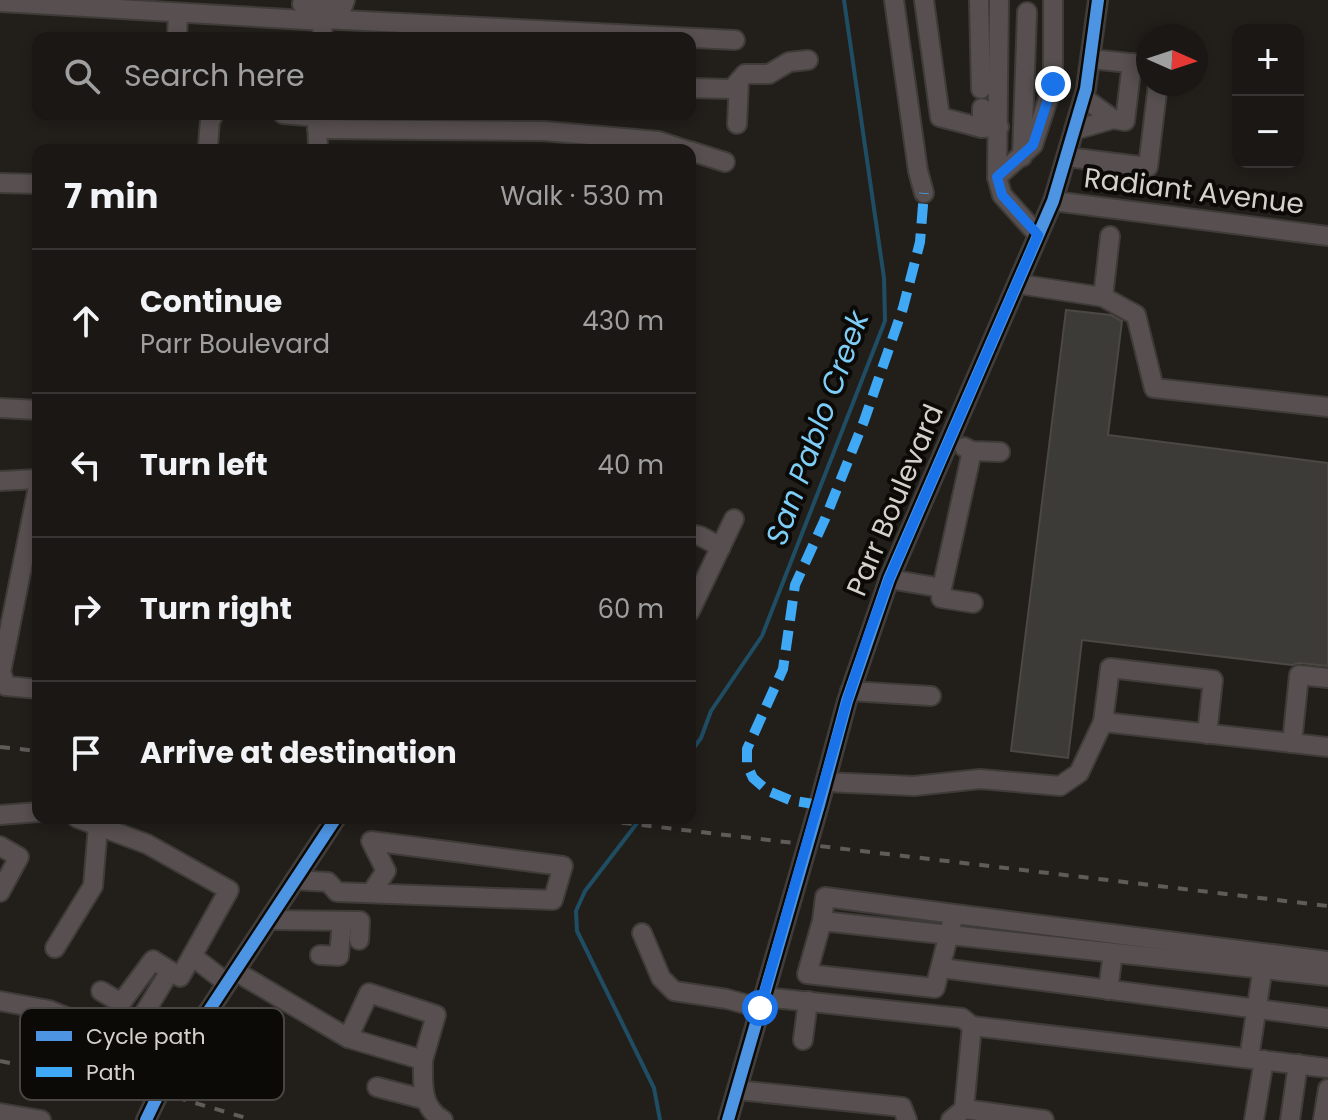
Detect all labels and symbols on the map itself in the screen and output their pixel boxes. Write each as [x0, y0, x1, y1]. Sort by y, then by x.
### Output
north arrow [1136, 24, 1208, 96]
route end [1035, 66, 1071, 102]
street label: Radiant Avenue [1082, 158, 1306, 224]
water label: San Pablo Creek [755, 303, 880, 551]
street label: Parr Boulevard [837, 398, 953, 602]
route start [742, 990, 778, 1026]
legend [20, 1008, 284, 1100]
text: Cycle path [86, 1021, 205, 1052]
text: Path [86, 1057, 136, 1088]

